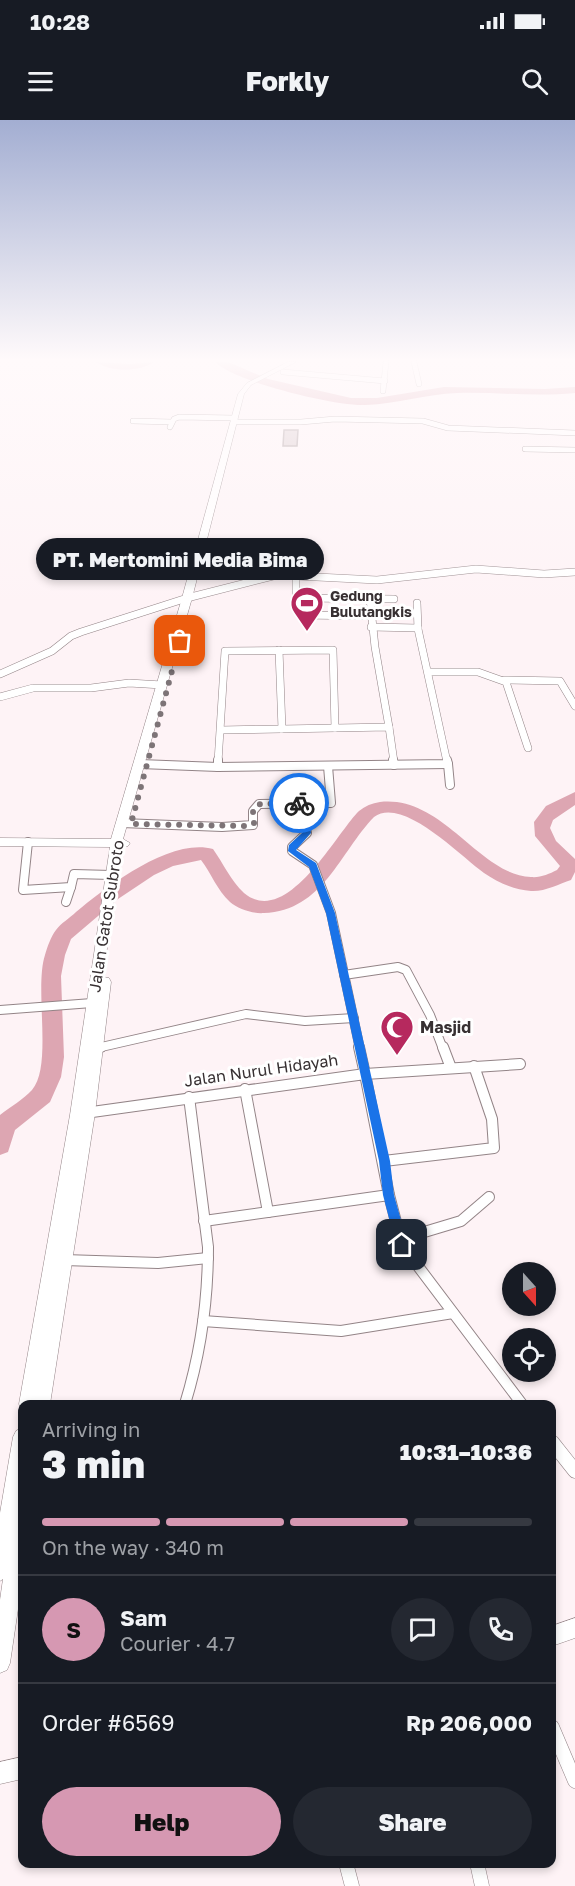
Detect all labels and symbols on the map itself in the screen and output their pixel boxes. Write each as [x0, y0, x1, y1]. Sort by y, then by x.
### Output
callout: PT. Mertomini Media Bima [36, 539, 324, 581]
sports icon: Gedung Bulutangkis [289, 585, 325, 632]
place label: Gedung Bulutangkis [330, 587, 412, 620]
pin [154, 615, 205, 666]
courier [269, 773, 329, 833]
street label: Jalan Gatot Subroto [84, 838, 128, 994]
mosque icon: Masjid [379, 1009, 415, 1056]
place label: Masjid [420, 1017, 471, 1037]
street label: Jalan Nurul Hidayah [183, 1049, 339, 1091]
pin [376, 1219, 427, 1270]
north arrow [502, 1262, 556, 1316]

